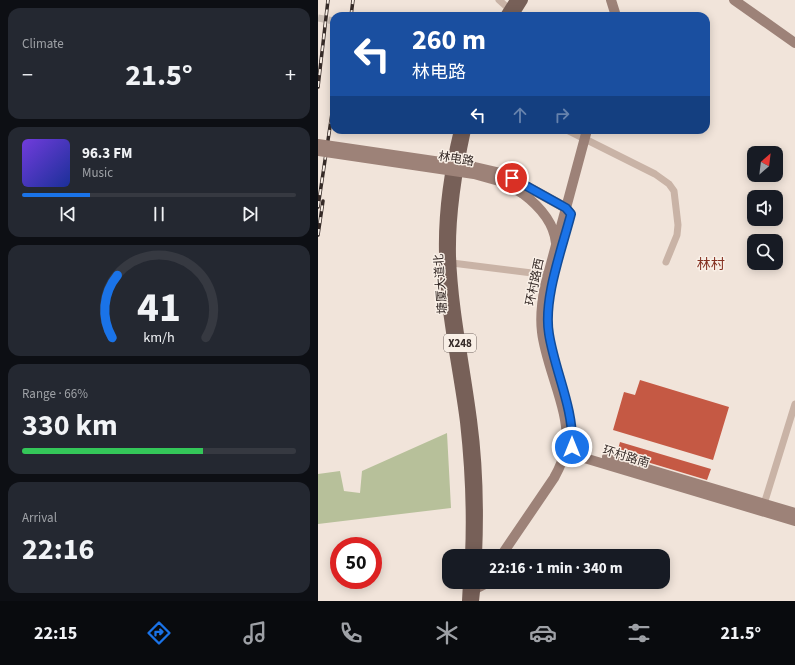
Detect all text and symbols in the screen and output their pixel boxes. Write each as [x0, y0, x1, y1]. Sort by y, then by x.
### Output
text: 260 m [412, 20, 486, 60]
icon: left [346, 28, 398, 80]
text: Climate [22, 35, 64, 53]
text: 21.5° [125, 54, 193, 97]
text: − [22, 59, 33, 91]
text: + [285, 59, 296, 91]
text: 林电路 [412, 60, 466, 85]
icon: left [467, 104, 489, 126]
icon: ahead [509, 104, 531, 126]
icon: right [551, 104, 573, 126]
text: 96.3 FM [82, 143, 133, 164]
north arrow [747, 146, 783, 182]
map controls [747, 146, 783, 270]
street label: 林电路 [437, 148, 475, 170]
pin [495, 161, 529, 195]
text: Music [82, 164, 113, 182]
icon: arrive [501, 167, 523, 189]
button: sound [747, 190, 783, 226]
icon: previous [57, 203, 79, 225]
icon: pause [148, 203, 170, 225]
icon: next [239, 203, 261, 225]
button: search [747, 234, 783, 270]
street label: 塘厦大道北 [430, 253, 452, 315]
district label: 林村 [697, 255, 725, 275]
street label: 环村路西 [522, 257, 548, 307]
text: 41 [137, 278, 181, 338]
text: km/h [143, 327, 175, 348]
road number: X248 [444, 334, 476, 352]
text: Range · 66% [22, 385, 88, 403]
text: 330 km [22, 404, 118, 447]
position arrow [551, 426, 593, 468]
street label: 环村路南 [601, 442, 651, 472]
text: Arrival [22, 509, 57, 527]
text: 22:16 [22, 528, 94, 571]
speed limit sign: 50 [330, 537, 382, 589]
text: 22:16 · 1 min · 340 m [489, 558, 623, 579]
icon: directions [145, 619, 173, 647]
icon: music [241, 619, 269, 647]
icon: phone [337, 619, 365, 647]
icon: climate [433, 619, 461, 647]
icon: car [529, 619, 557, 647]
icon: filters [625, 619, 653, 647]
text: 22:15 [34, 621, 77, 646]
text: 21.5° [720, 621, 761, 646]

